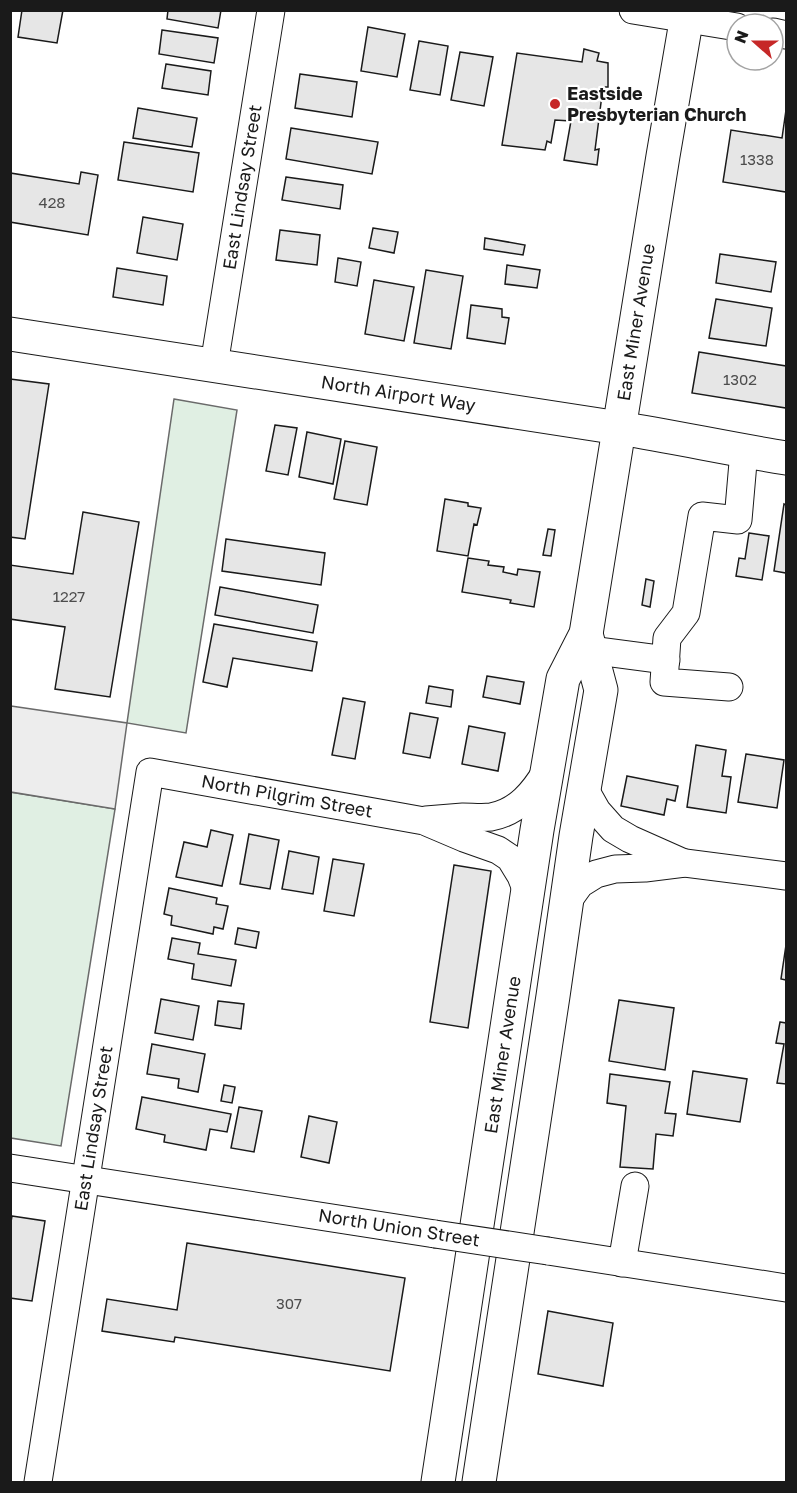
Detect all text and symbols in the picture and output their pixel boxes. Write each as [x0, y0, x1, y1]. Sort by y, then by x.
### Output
north arrow [725, 12, 785, 72]
text: N [729, 27, 753, 46]
place label: Eastside Presbyterian Church [567, 82, 746, 125]
marker: Eastside Presbyterian Church [548, 97, 562, 111]
street label: East Lindsay Street [217, 103, 266, 271]
house number: 1338 [740, 150, 774, 168]
house number: 428 [38, 193, 66, 211]
street label: East Miner Avenue [612, 242, 659, 402]
street label: North Airport Way [320, 370, 477, 416]
house number: 1302 [723, 370, 757, 388]
house number: 1227 [53, 587, 85, 605]
street label: North Pilgrim Street [200, 769, 375, 822]
street label: East Miner Avenue [479, 974, 525, 1135]
street label: East Lindsay Street [69, 1044, 117, 1212]
street label: North Union Street [317, 1203, 482, 1251]
house number: 307 [276, 1294, 302, 1312]

